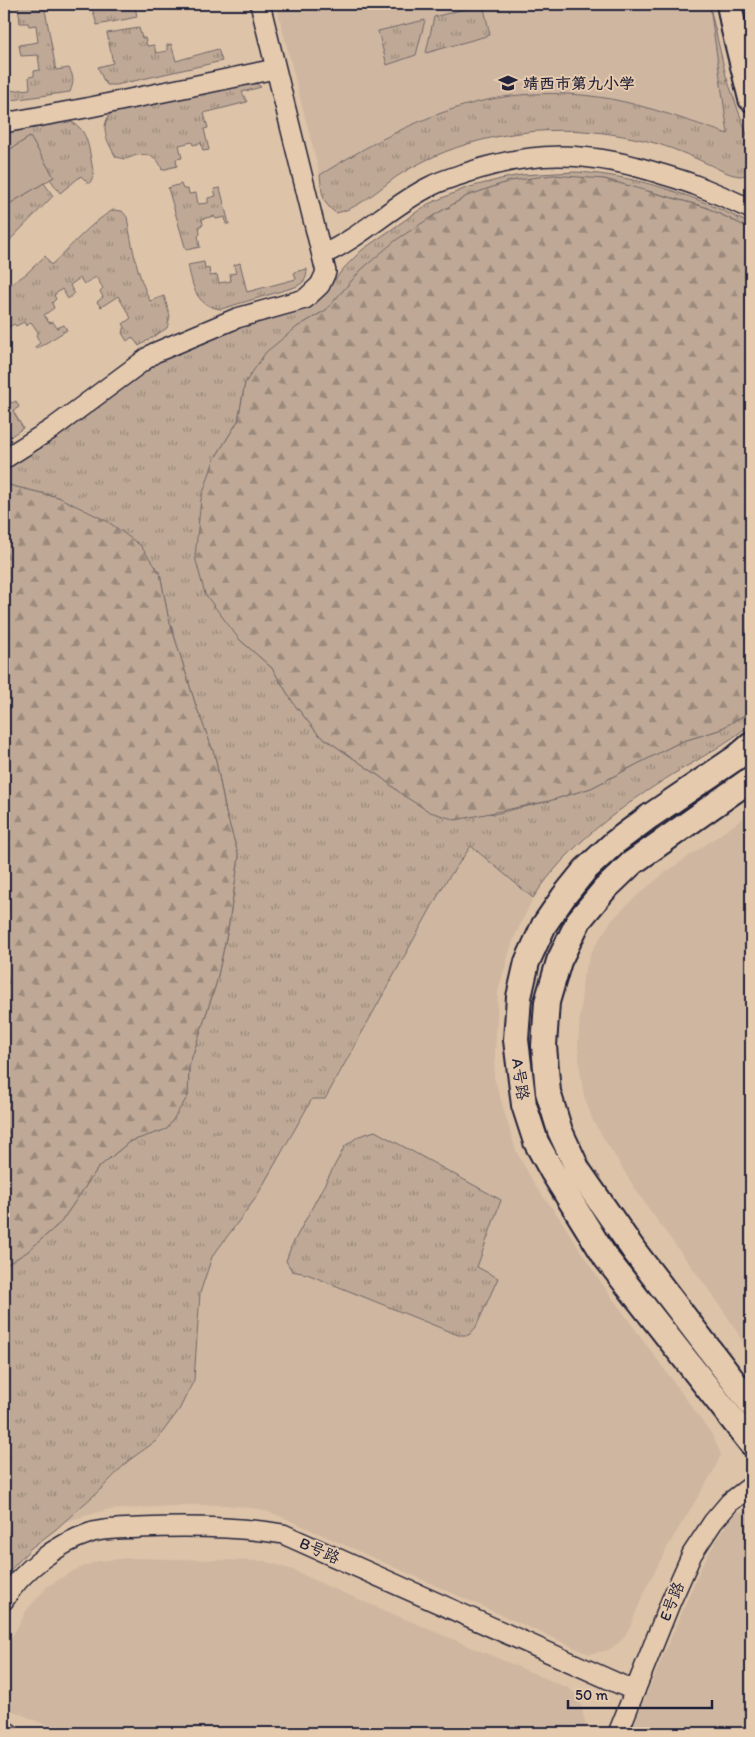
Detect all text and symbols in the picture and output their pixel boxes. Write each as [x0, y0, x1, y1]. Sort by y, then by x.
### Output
school or university icon: 靖西市第九小学 [497, 72, 519, 94]
place label: 靖西市第九小学 [523, 74, 635, 93]
street label: A号路 [508, 1057, 533, 1101]
street label: B号路 [297, 1533, 343, 1568]
street label: E号路 [655, 1579, 688, 1624]
scale bar [568, 1677, 711, 1709]
text: 50 m [575, 1686, 608, 1704]

